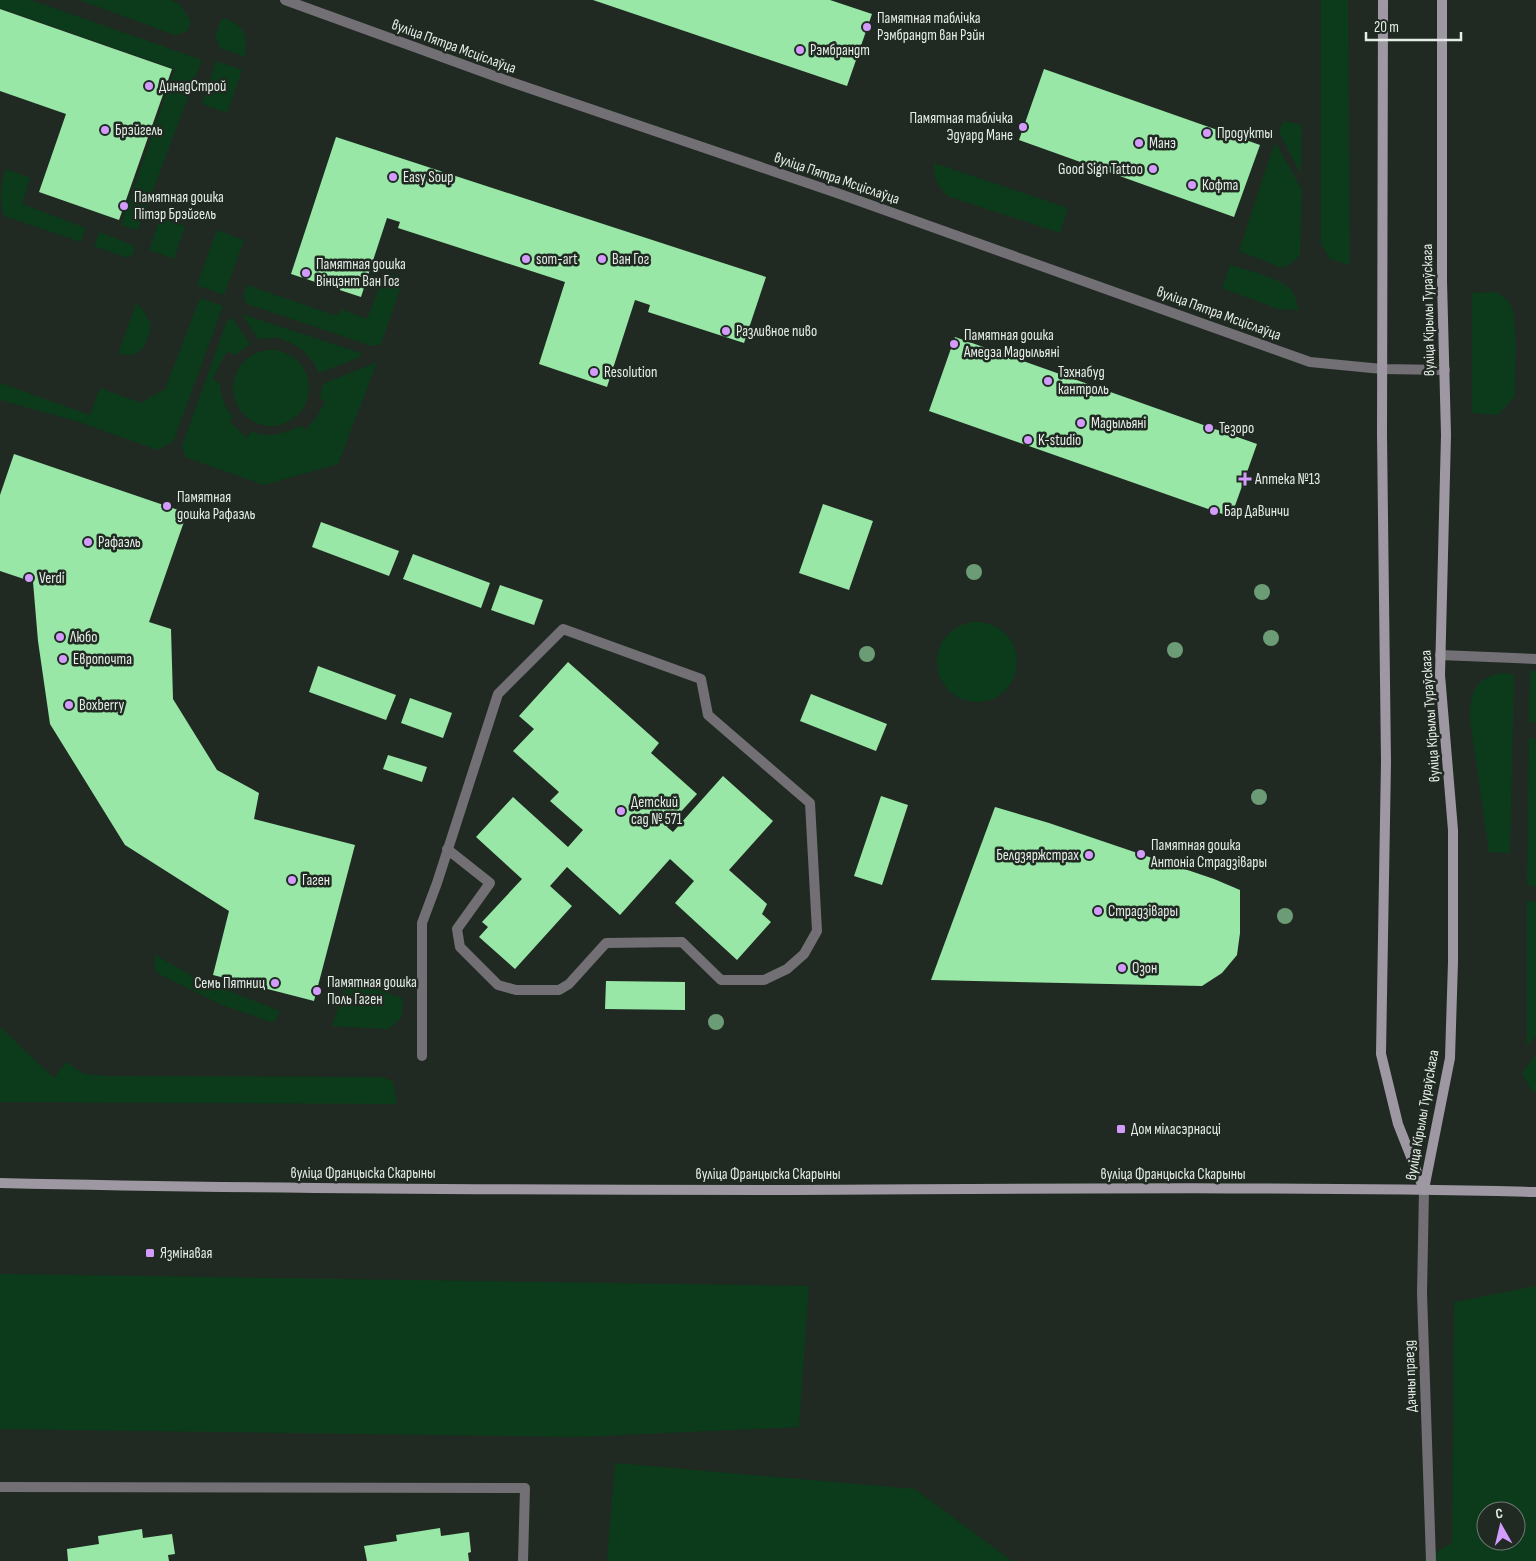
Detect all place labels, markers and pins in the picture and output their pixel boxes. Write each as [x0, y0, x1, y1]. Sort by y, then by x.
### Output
place label: Памятная таблічка Рэмбрандт ван Рэйн [877, 9, 985, 45]
marker: Памятная таблічка Рэмбрандт ван Рэйн [861, 21, 873, 33]
place label: Рэмбрандт [810, 41, 870, 60]
marker: Рэмбрандт [794, 44, 806, 56]
place label: ДинадСтрой [159, 77, 226, 96]
marker: ДинадСтрой [143, 80, 155, 92]
place label: Памятная таблічка Эдуард Мане [909, 109, 1013, 145]
place label: Брэйгель [115, 121, 163, 140]
marker: Памятная таблічка Эдуард Мане [1017, 121, 1029, 133]
marker: Брэйгель [99, 124, 111, 136]
place label: Продукты [1217, 124, 1273, 143]
marker: Продукты [1201, 127, 1213, 139]
place label: Манэ [1149, 134, 1176, 153]
marker: Манэ [1133, 137, 1145, 149]
place label: Good Sign Tattoo [1058, 160, 1143, 179]
marker: Good Sign Tattoo [1147, 163, 1159, 175]
place label: Easy Soup [403, 168, 453, 187]
marker: Easy Soup [387, 171, 399, 183]
place label: Кофта [1202, 176, 1239, 195]
marker: Кофта [1186, 179, 1198, 191]
place label: Памятная дошка Пітэр Брэйгель [134, 188, 224, 224]
marker: Памятная дошка Пітэр Брэйгель [118, 200, 130, 212]
place label: som-art [536, 250, 578, 269]
place label: Ван Гог [612, 250, 649, 269]
marker: som-art [520, 253, 532, 265]
marker: Ван Гог [596, 253, 608, 265]
place label: Памятная дошка Вінцэнт Ван Гог [316, 255, 406, 291]
marker: Памятная дошка Вінцэнт Ван Гог [300, 267, 312, 279]
place label: Разливное пиво [736, 322, 817, 341]
marker: Разливное пиво [720, 325, 732, 337]
place label: Памятная дошка Амедэа Мадыльяні [963, 326, 1060, 362]
marker: Памятная дошка Амедэа Мадыльяні [948, 338, 960, 350]
place label: Resolution [604, 363, 657, 382]
place label: Тэхнабуд кантроль [1058, 363, 1109, 399]
marker: Resolution [588, 366, 600, 378]
marker: Тэхнабуд кантроль [1042, 375, 1054, 387]
place label: Мадыльяні [1091, 414, 1147, 433]
marker: Мадыльяні [1075, 417, 1087, 429]
place label: Тезоро [1219, 419, 1254, 438]
marker: Тезоро [1203, 422, 1215, 434]
place label: K-studio [1038, 431, 1081, 450]
marker: K-studio [1022, 434, 1034, 446]
place label: Аптека №13 [1254, 470, 1320, 489]
marker: Аптека №13 [1239, 473, 1251, 485]
place label: Памятная дошка Рафаэль [177, 488, 256, 524]
marker: Памятная дошка Рафаэль [161, 500, 173, 512]
place label: Бар ДаВинчи [1224, 502, 1289, 521]
marker: Бар ДаВинчи [1208, 505, 1220, 517]
place label: Рафаэль [98, 533, 141, 552]
marker: Рафаэль [82, 536, 94, 548]
place label: Verdi [39, 569, 65, 588]
marker: Verdi [23, 572, 35, 584]
place label: Любо [69, 628, 97, 647]
marker: Любо [54, 631, 66, 643]
place label: Европочта [73, 650, 132, 669]
marker: Европочта [57, 653, 69, 665]
place label: Boxberry [79, 696, 124, 715]
marker: Boxberry [63, 699, 75, 711]
place label: Детский сад № 571 [631, 793, 683, 829]
marker: Детский сад № 571 [615, 805, 627, 817]
place label: Памятная дошка Антоніа Страдзівары [1150, 836, 1267, 872]
place label: Белдзяржстрах [996, 846, 1079, 865]
marker: Памятная дошка Антоніа Страдзівары [1135, 848, 1147, 860]
marker: Белдзяржстрах [1083, 849, 1095, 861]
place label: Гаген [302, 871, 330, 890]
marker: Гаген [286, 874, 298, 886]
place label: Страдзівары [1108, 902, 1178, 921]
marker: Страдзівары [1092, 905, 1104, 917]
place label: Озон [1132, 959, 1157, 978]
marker: Озон [1116, 962, 1128, 974]
place label: Памятная дошка Поль Гаген [327, 973, 417, 1009]
place label: Семь Пятниц [194, 974, 266, 993]
marker: Семь Пятниц [269, 977, 281, 989]
marker: Памятная дошка Поль Гаген [311, 985, 323, 997]
place label: Дом міласэрнасці [1131, 1120, 1221, 1139]
marker: Дом міласэрнасці [1115, 1123, 1127, 1135]
place label: Язмінавая [160, 1244, 213, 1263]
marker: Язмінавая [144, 1247, 156, 1259]

